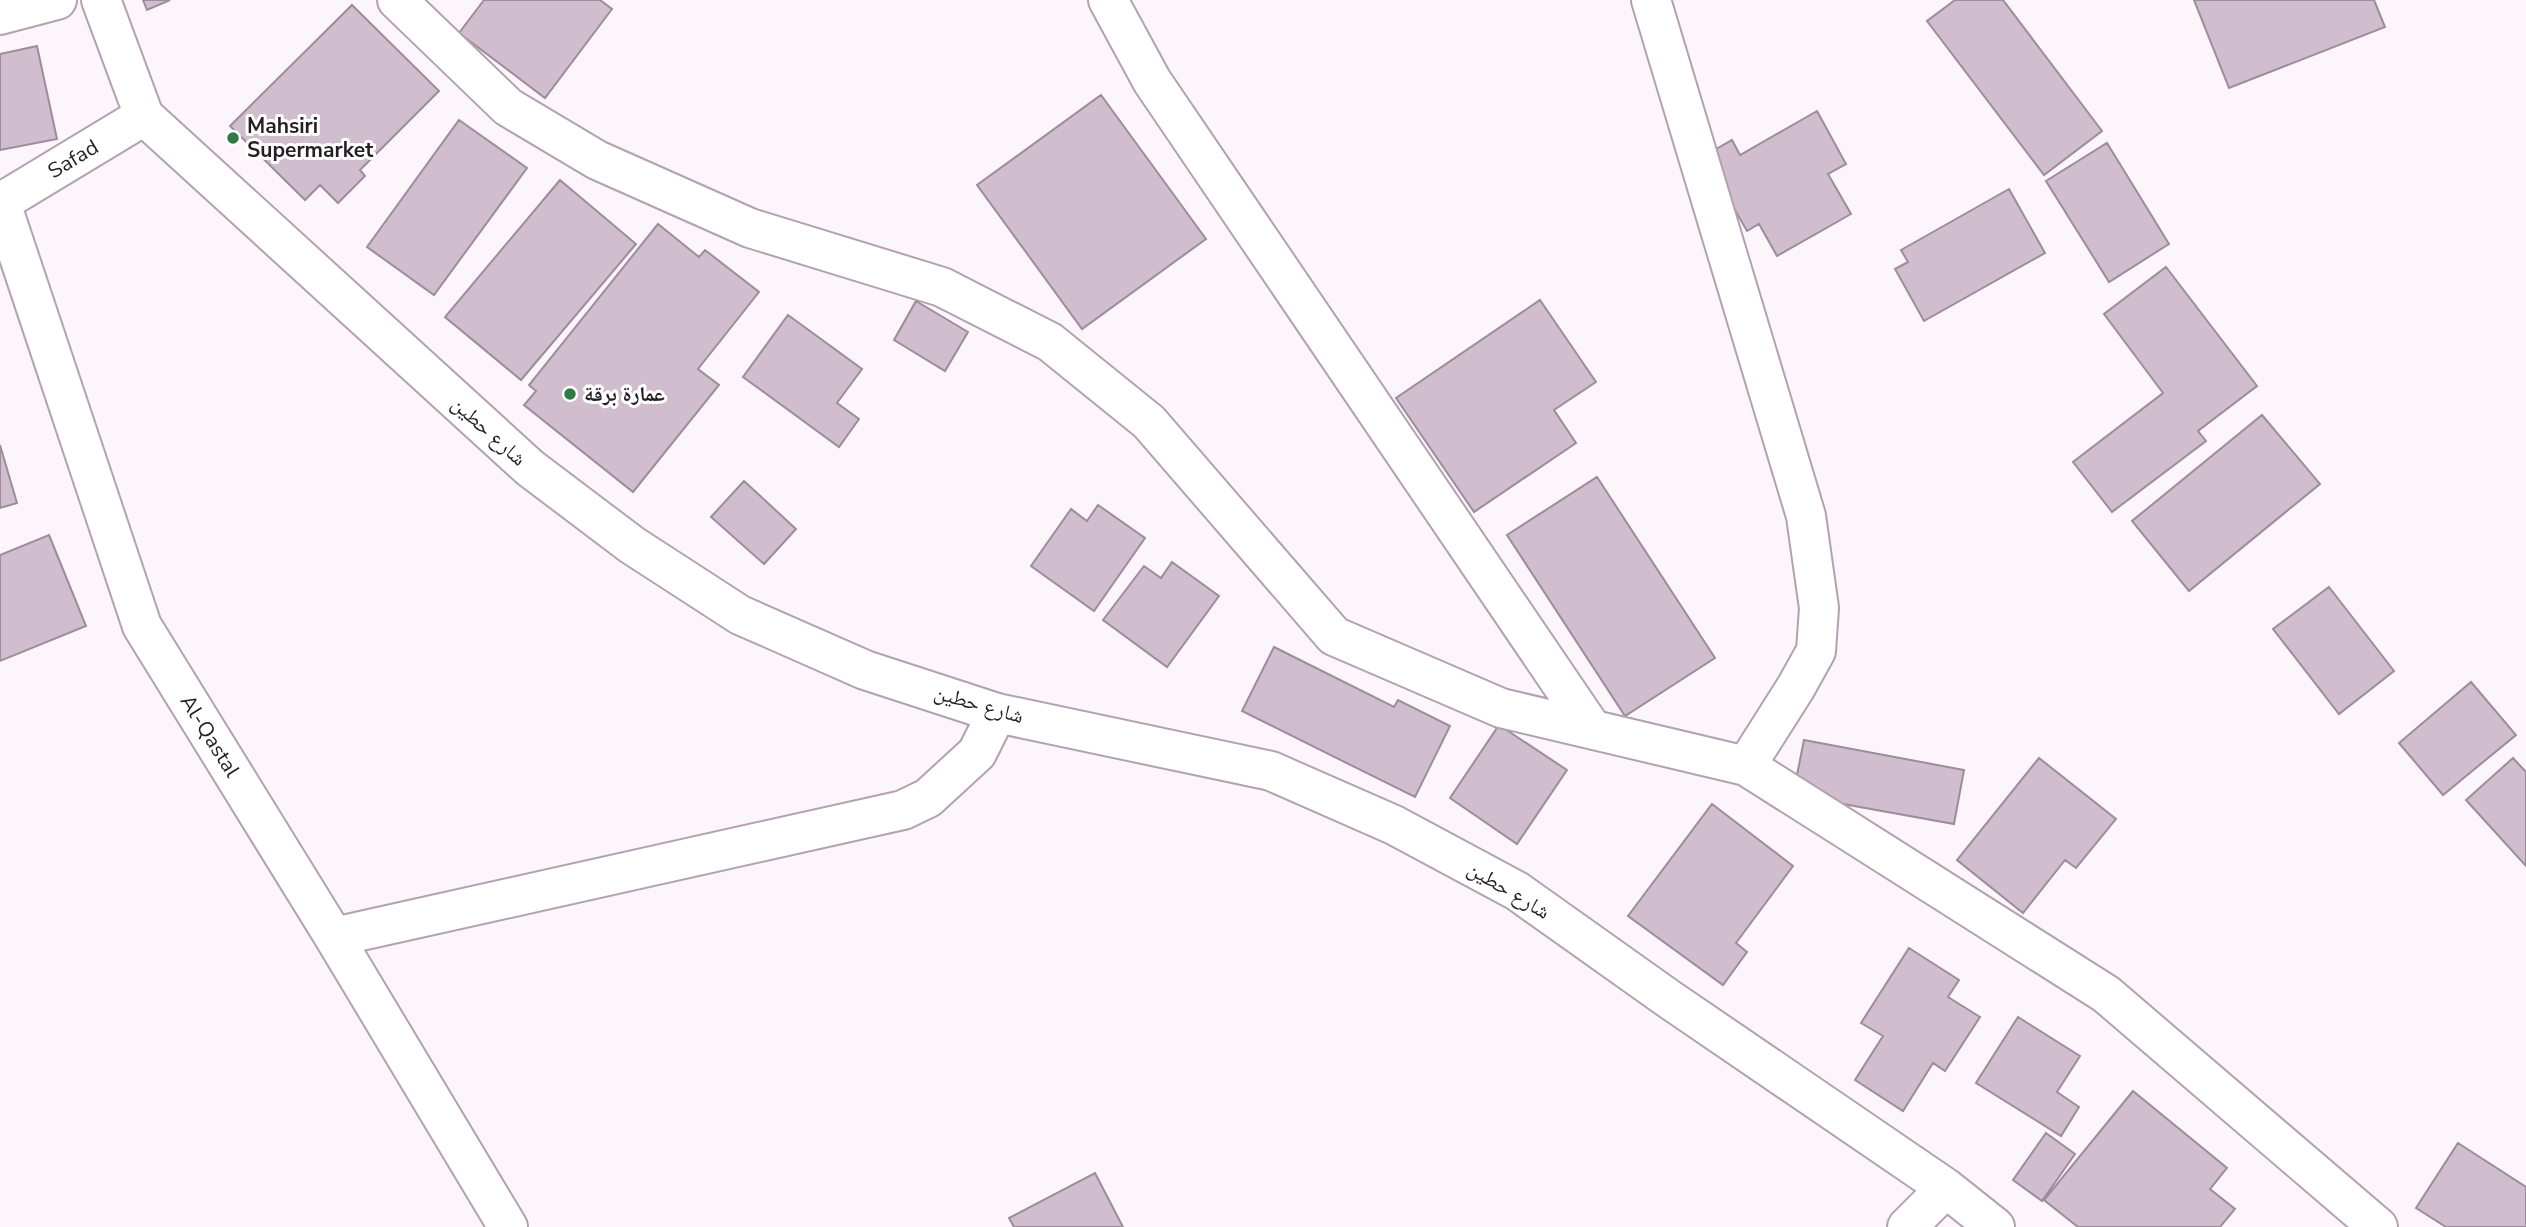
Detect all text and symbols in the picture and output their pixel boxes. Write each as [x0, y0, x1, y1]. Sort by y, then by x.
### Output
place label: Mahsiri Supermarket [247, 112, 374, 164]
marker: Mahsiri Supermarket [225, 130, 241, 146]
street label: Safad [43, 133, 103, 185]
place label: عمارة برقة [584, 380, 665, 408]
marker: عمارة برقة [562, 386, 578, 402]
street label: شارع حطين [446, 390, 532, 472]
street label: شارع حطين [931, 678, 1027, 730]
street label: Al-Qastal [174, 689, 247, 783]
street label: شارع حطين [1462, 854, 1556, 926]

